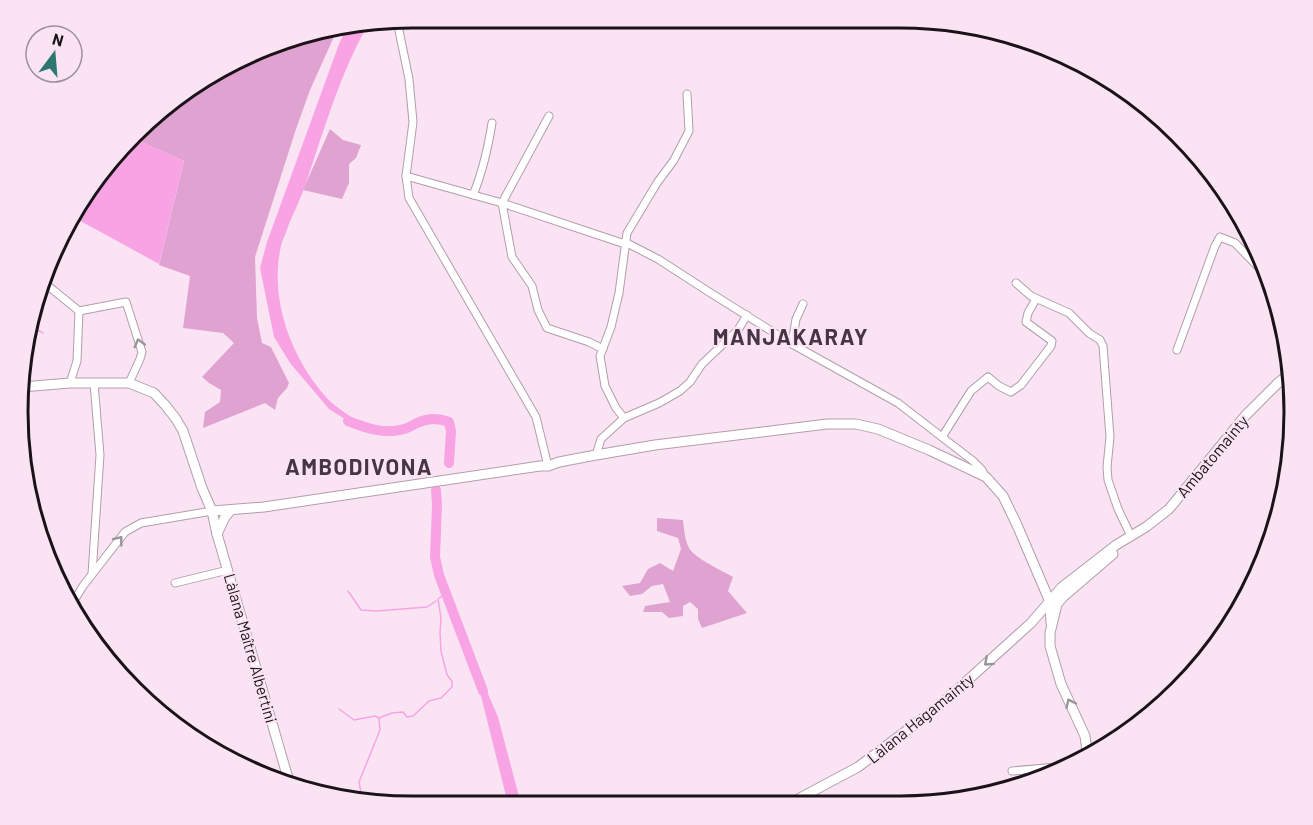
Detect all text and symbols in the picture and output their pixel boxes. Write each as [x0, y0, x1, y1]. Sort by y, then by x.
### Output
north arrow [24, 24, 84, 84]
text: N [51, 29, 66, 50]
district label: MANJAKARAY [713, 323, 869, 349]
one-way arrow [134, 338, 146, 349]
street label: Ambatomainty [1172, 411, 1252, 501]
district label: AMBODIVONA [285, 453, 433, 479]
one-way arrow [111, 536, 122, 547]
street label: Làlana Maître Albertini [221, 571, 281, 725]
one-way arrow [984, 655, 994, 666]
street label: Làlana Hagamainty [863, 669, 978, 767]
one-way arrow [1065, 699, 1077, 710]

